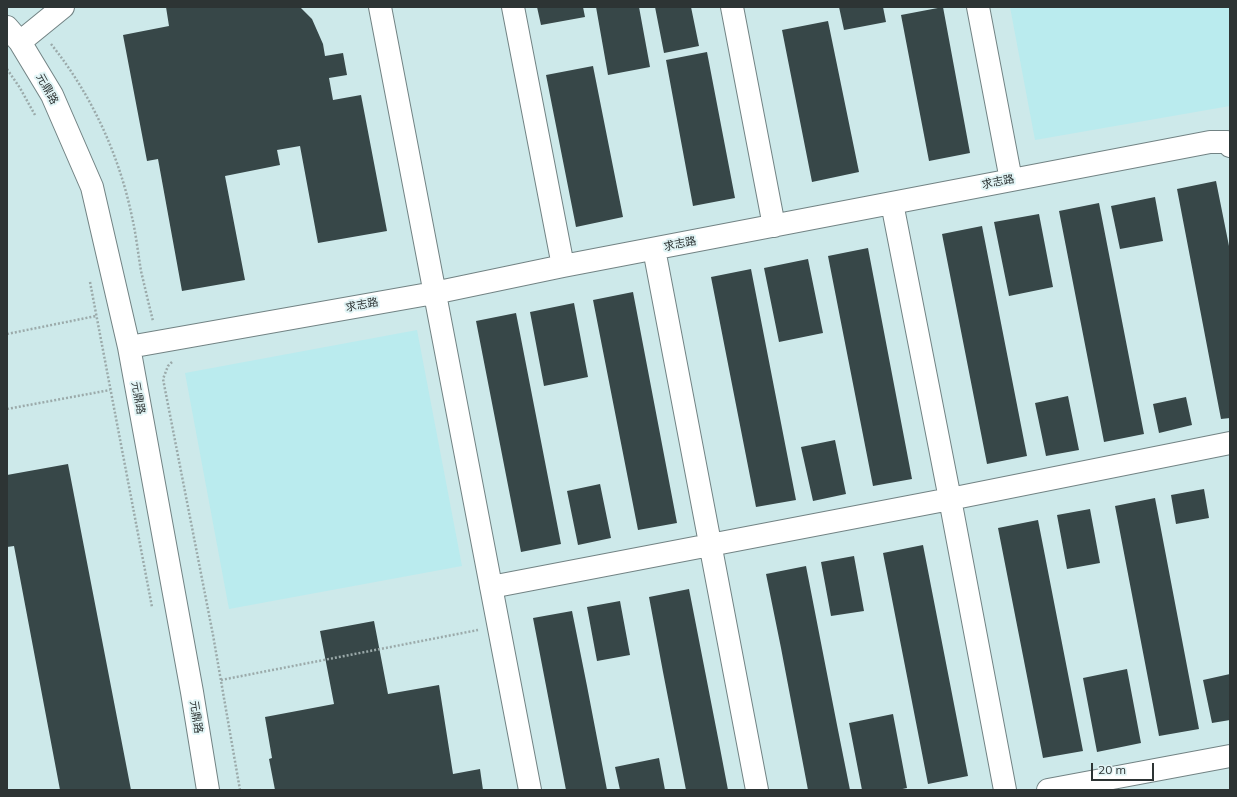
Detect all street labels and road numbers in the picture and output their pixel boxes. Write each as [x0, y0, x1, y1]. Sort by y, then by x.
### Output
street label: 元鼎路 [33, 71, 61, 107]
street label: 求志路 [981, 172, 1015, 192]
street label: 求志路 [663, 234, 697, 254]
street label: 求志路 [345, 296, 379, 314]
street label: 元鼎路 [129, 381, 147, 415]
street label: 元鼎路 [187, 700, 205, 734]

